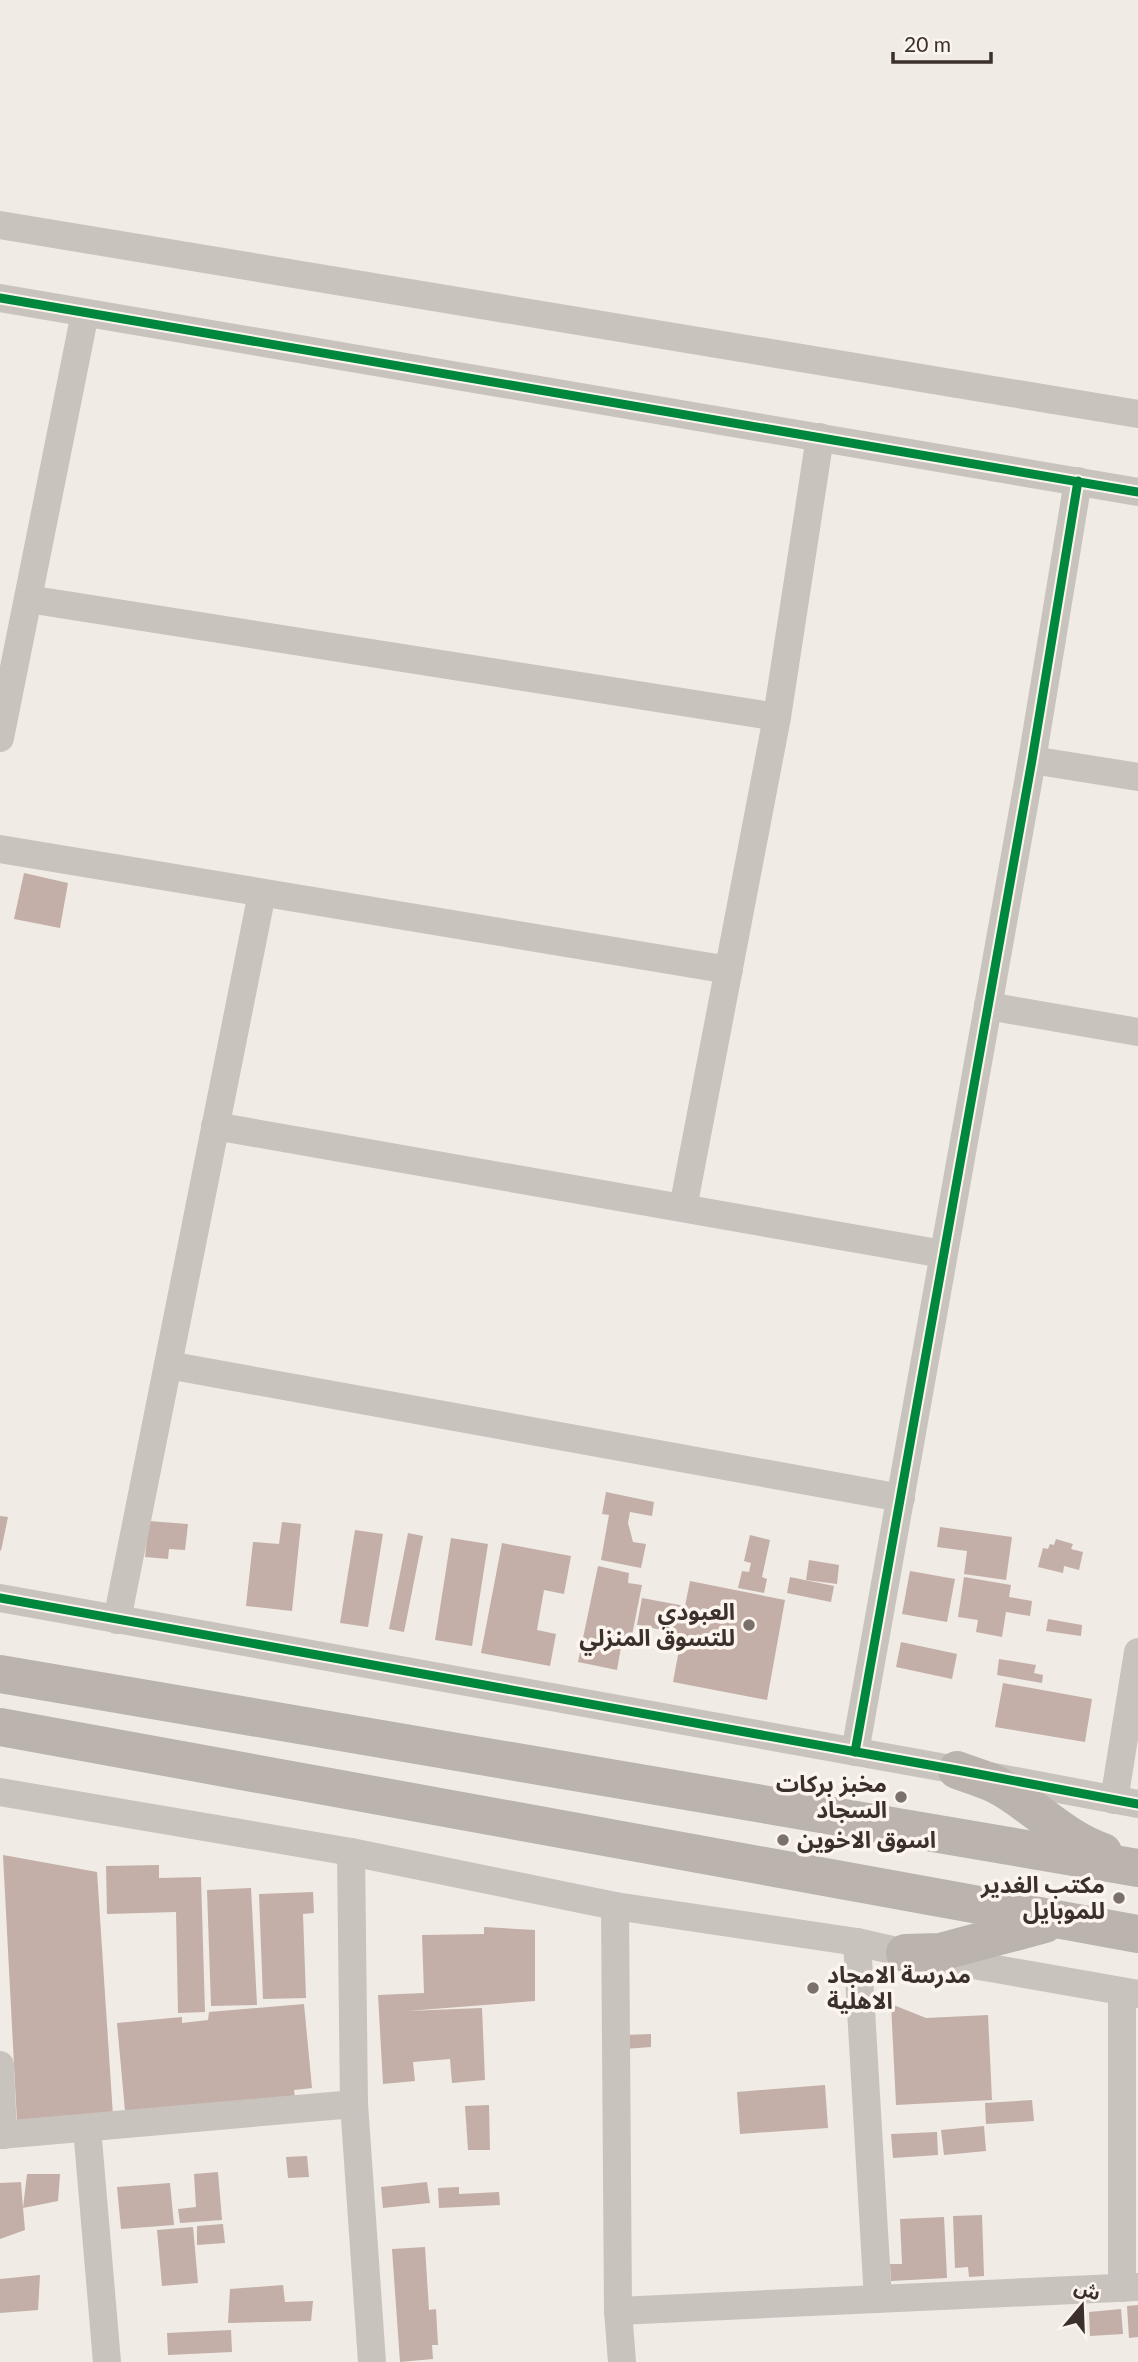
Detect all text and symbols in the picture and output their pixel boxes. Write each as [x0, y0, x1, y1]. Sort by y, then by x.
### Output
scale bar [893, 21, 991, 65]
text: 20 m [904, 31, 951, 56]
place label: العبودي للتسوق المنزلي [579, 1597, 735, 1656]
marker: العبودي للتسوق المنزلي [741, 1617, 757, 1633]
place label: مخبز بركات السجاد [776, 1769, 887, 1823]
marker: مخبز بركات السجاد [893, 1789, 909, 1805]
place label: اسوق الاخوين [797, 1825, 936, 1854]
marker: اسوق الاخوين [775, 1832, 791, 1848]
place label: مكتب الغدير للموبايل [980, 1870, 1105, 1925]
marker: مكتب الغدير للموبايل [1111, 1890, 1127, 1906]
place label: مدرسة الامجاد الاهلية [827, 1960, 971, 2014]
marker: مدرسة الامجاد الاهلية [805, 1980, 821, 1996]
north arrow [1047, 2271, 1117, 2341]
text: ش [1072, 2274, 1104, 2305]

